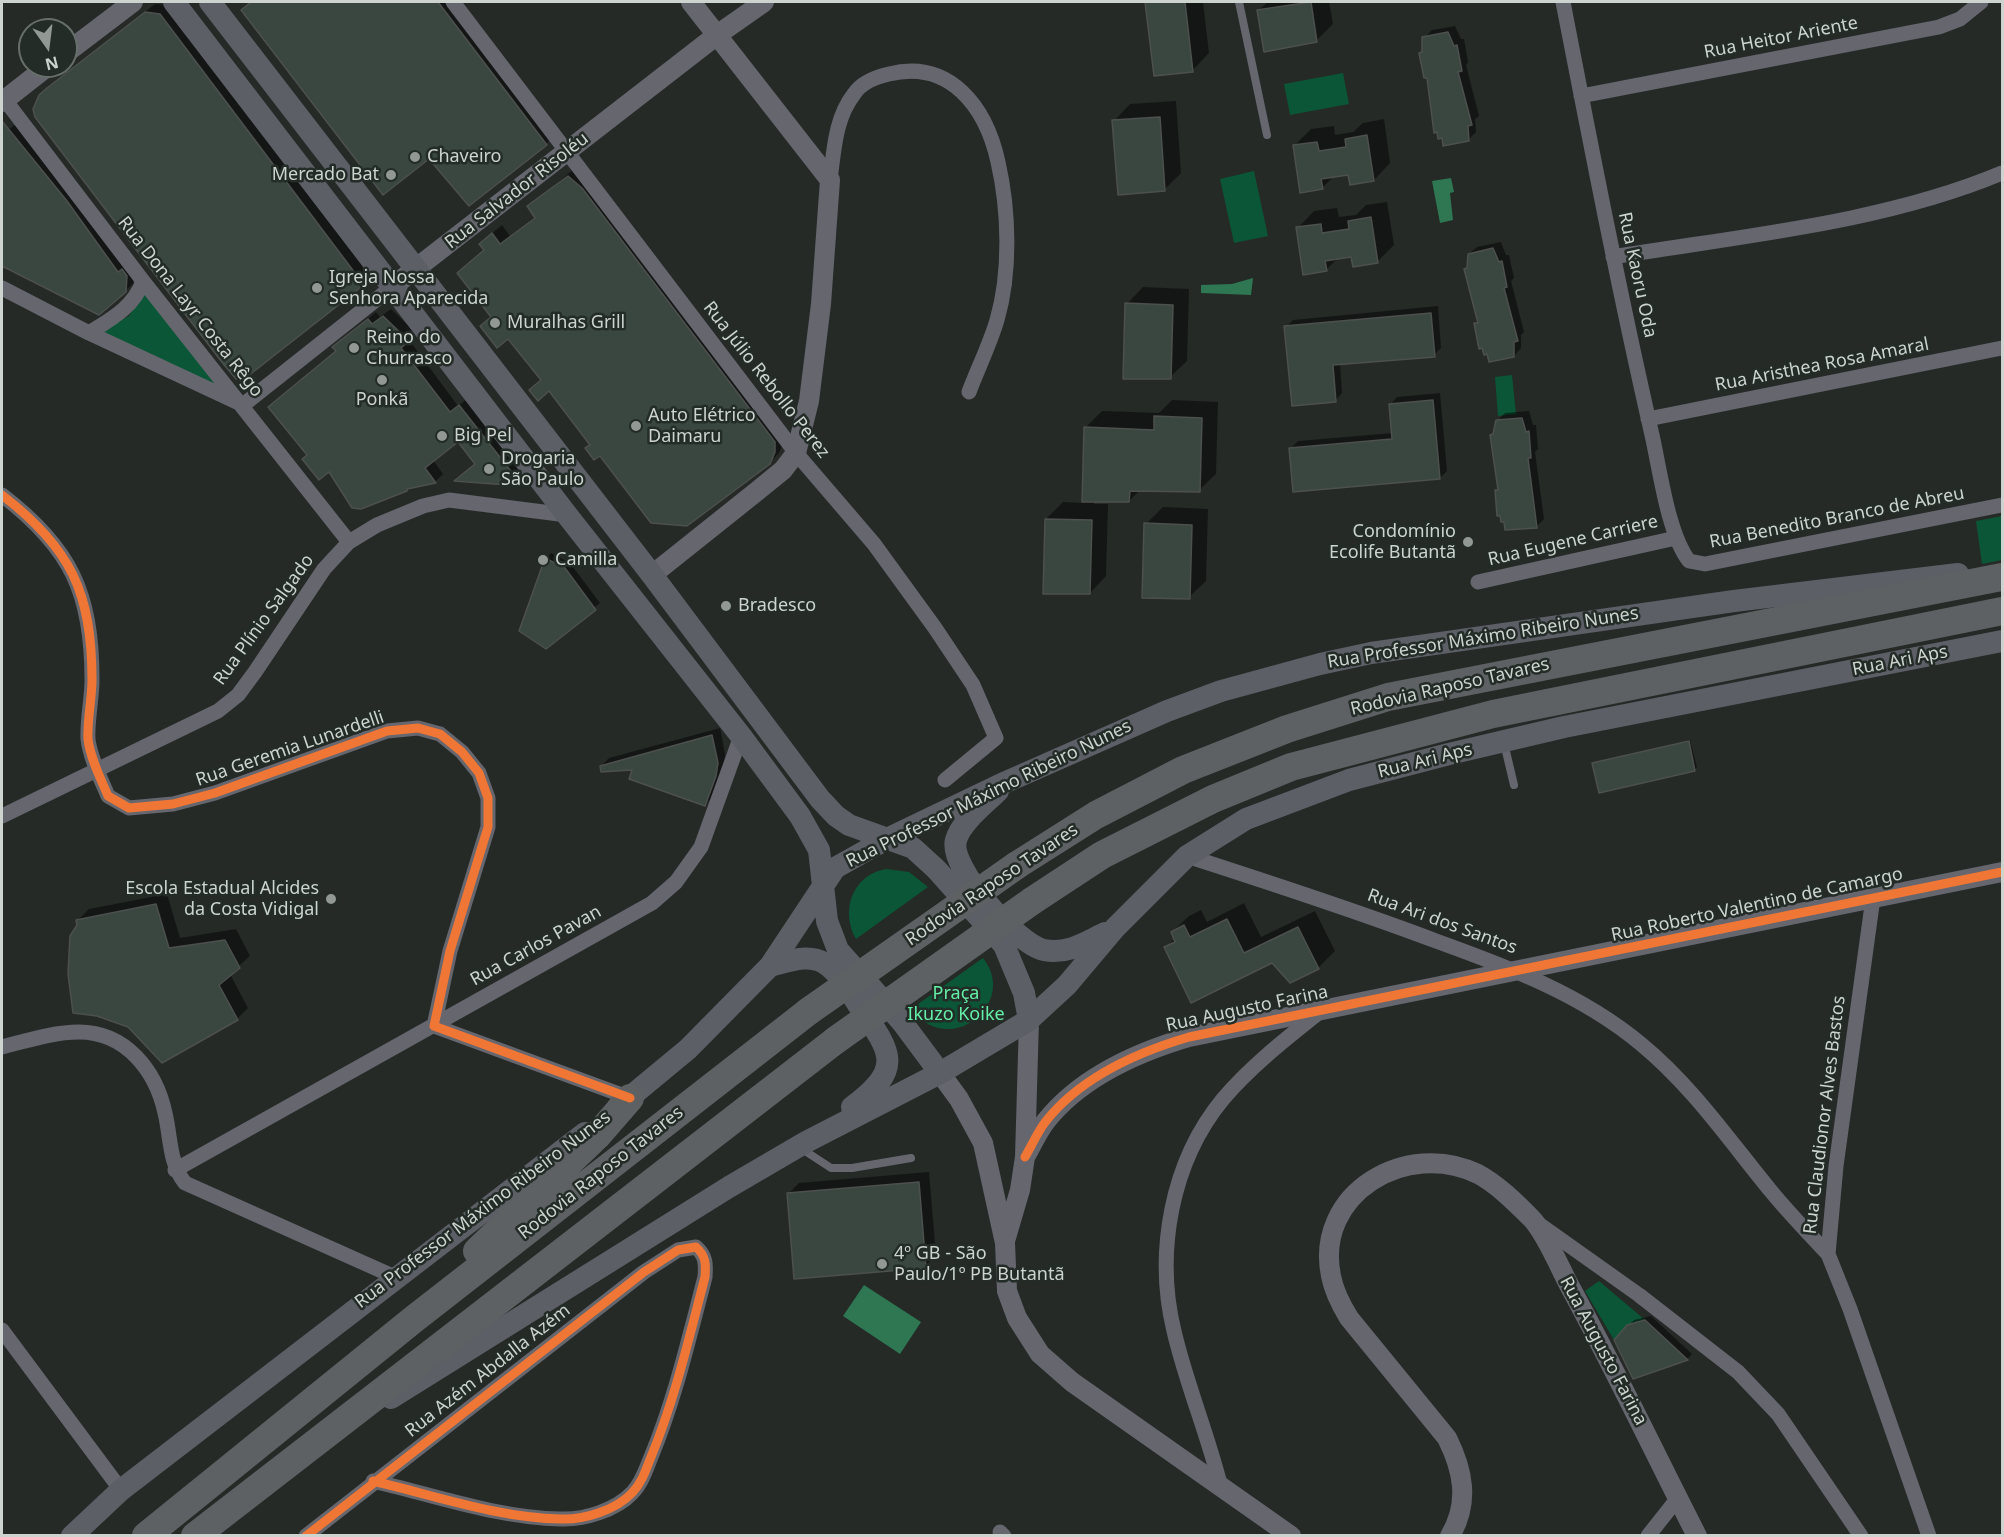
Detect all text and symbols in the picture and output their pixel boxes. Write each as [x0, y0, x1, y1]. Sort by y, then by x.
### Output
street label: Rua Heitor Ariente [1702, 12, 1860, 64]
north arrow [18, 18, 78, 78]
text: N [43, 51, 61, 76]
street label: Rua Salvador Risoléu [441, 128, 593, 254]
place label: Chaveiro [427, 146, 502, 168]
marker: Chaveiro [408, 150, 422, 164]
place label: Mercado Bat [272, 164, 379, 186]
marker: Mercado Bat [384, 168, 398, 182]
street label: Rua Kaoru Oda [1613, 210, 1661, 340]
street label: Rua Dona Layr Costa Rêgo [113, 212, 267, 402]
place label: Igreja Nossa Senhora Aparecida [329, 267, 488, 310]
marker: Igreja Nossa Senhora Aparecida [310, 281, 324, 295]
street label: Rua Júlio Rebollo Perez [698, 297, 834, 463]
place label: Muralhas Grill [507, 312, 625, 334]
marker: Muralhas Grill [488, 316, 502, 330]
place label: Reino do Churrasco [366, 327, 452, 370]
street label: Rua Aristhea Rosa Amaral [1713, 334, 1931, 396]
marker: Reino do Churrasco [347, 341, 361, 355]
marker: Ponkã [375, 373, 389, 387]
place label: Ponkã [356, 389, 408, 411]
place label: Auto Elétrico Daimaru [648, 405, 756, 448]
marker: Auto Elétrico Daimaru [629, 419, 643, 433]
place label: Big Pel [454, 425, 512, 447]
marker: Big Pel [435, 429, 449, 443]
place label: Drogaria São Paulo [501, 448, 584, 490]
marker: Drogaria São Paulo [482, 462, 496, 476]
street label: Rua Benedito Branco de Abreu [1708, 483, 1966, 553]
street label: Rua Eugene Carriere [1486, 511, 1660, 571]
place label: Condomínio Ecolife Butantã [1329, 521, 1456, 564]
marker: Condomínio Ecolife Butantã [1461, 535, 1475, 549]
place label: Camilla [555, 549, 617, 571]
street label: Rua Plínio Salgado [209, 550, 319, 690]
marker: Camilla [536, 553, 550, 567]
place label: Bradesco [738, 595, 816, 617]
marker: Bradesco [719, 599, 733, 613]
street label: Rua Professor Máximo Ribeiro Nunes [1326, 603, 1640, 673]
street label: Rua Ari Aps [1851, 641, 1949, 681]
street label: Rodovia Raposo Tavares [1348, 654, 1552, 720]
street label: Rua Geremia Lunardelli [193, 707, 387, 791]
street label: Rua Professor Máximo Ribeiro Nunes [843, 715, 1135, 873]
street label: Rua Ari Aps [1376, 739, 1474, 783]
street label: Rodovia Raposo Tavares [902, 819, 1082, 951]
street label: Rua Roberto Valentino de Camargo [1609, 863, 1905, 947]
place label: Escola Estadual Alcides da Costa Vidigal [125, 878, 319, 920]
street label: Rua Ari dos Santos [1364, 885, 1520, 959]
marker: Escola Estadual Alcides da Costa Vidigal [324, 892, 338, 906]
street label: Rua Carlos Pavan [467, 901, 605, 991]
street label: Rua Augusto Farina [1164, 981, 1330, 1037]
park label: Praça Ikuzo Koike [907, 983, 1005, 1026]
street label: Rua Claudionor Alves Bastos [1800, 994, 1850, 1236]
street label: Rodovia Raposo Tavares [514, 1102, 688, 1244]
street label: Rua Professor Máximo Ribeiro Nunes [351, 1107, 615, 1313]
place label: 4º GB - São Paulo/1º PB Butantã [894, 1243, 1064, 1286]
marker: 4º GB - São Paulo/1º PB Butantã [875, 1257, 889, 1271]
street label: Rua Augusto Farina [1555, 1273, 1651, 1429]
street label: Rua Azém Abdalla Azém [401, 1300, 575, 1442]

